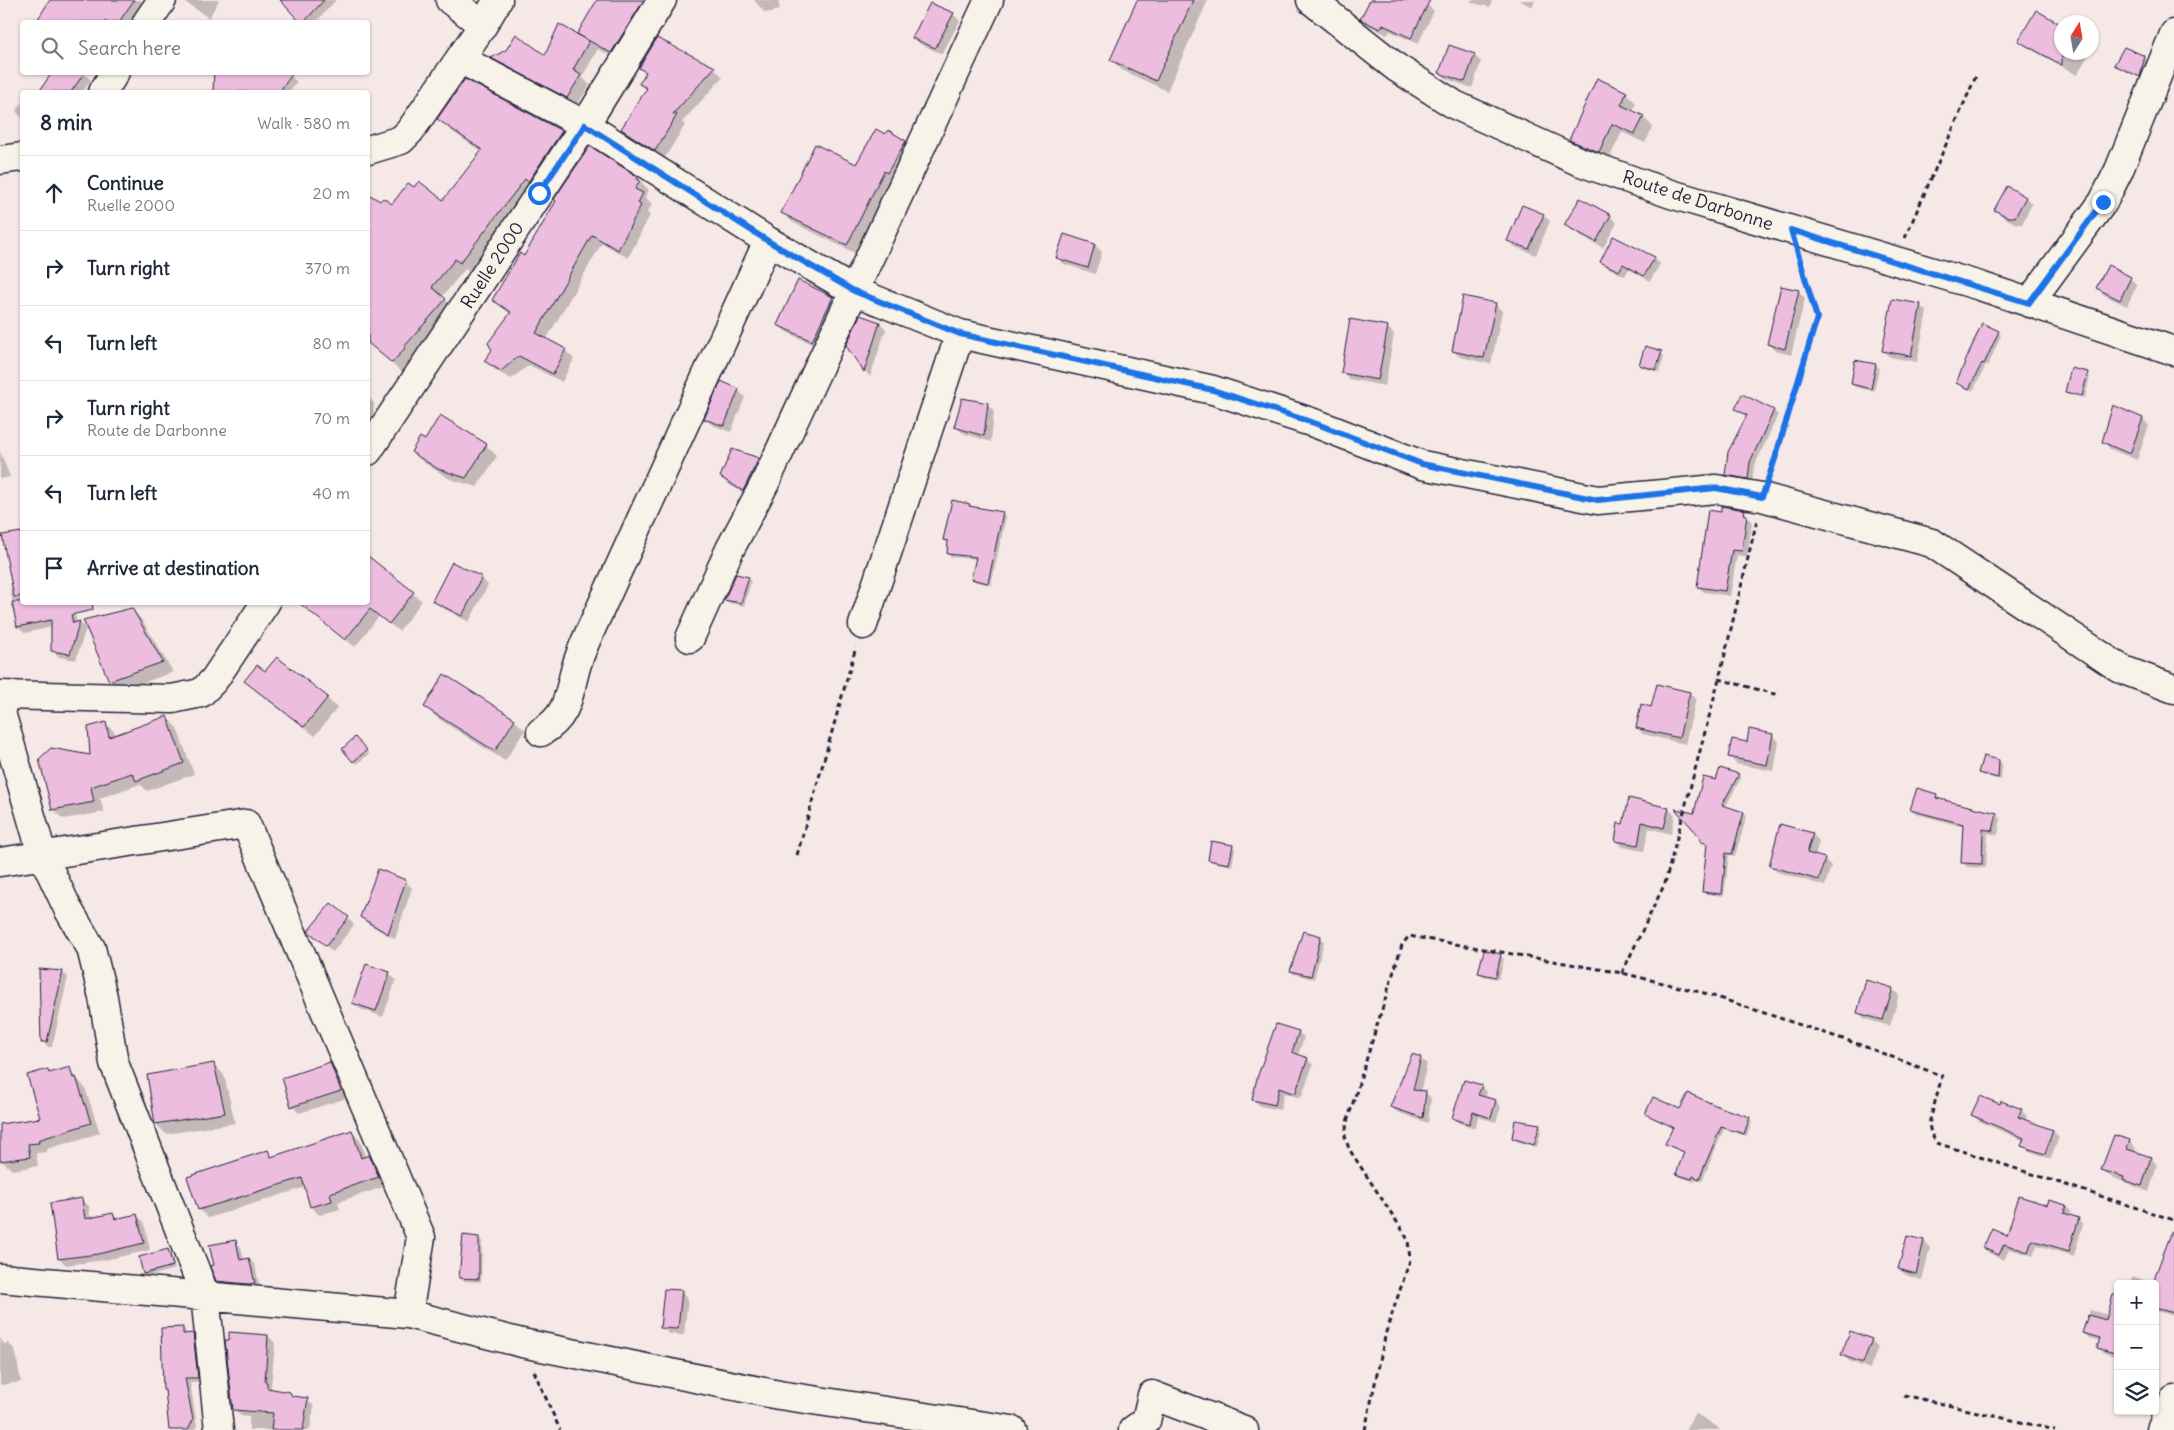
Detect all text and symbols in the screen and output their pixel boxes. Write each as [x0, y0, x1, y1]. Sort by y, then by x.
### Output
north arrow [2054, 15, 2099, 60]
search box [20, 20, 370, 75]
icon: search [38, 34, 66, 62]
text: Search here [78, 36, 181, 60]
text: 8 min [40, 109, 92, 136]
text: Walk · 580 m [257, 113, 350, 133]
street label: Route de Darbonne [1620, 165, 1776, 235]
text: Continue [87, 171, 164, 195]
icon: ahead [40, 179, 68, 207]
route start [528, 182, 551, 205]
text: 20 m [313, 183, 350, 203]
route end [2092, 191, 2115, 214]
text: Ruelle 2000 [87, 195, 175, 215]
street label: Ruelle 2000 [455, 217, 529, 313]
icon: right [40, 254, 68, 282]
text: Turn right [87, 256, 170, 280]
text: 370 m [305, 258, 350, 278]
icon: left [40, 329, 68, 357]
text: Turn left [87, 331, 157, 355]
text: 80 m [312, 333, 350, 353]
text: Turn right [87, 396, 170, 420]
icon: right [40, 404, 68, 432]
text: 70 m [314, 408, 350, 428]
text: Route de Darbonne [87, 420, 227, 440]
icon: left [40, 479, 68, 507]
text: Turn left [87, 481, 157, 505]
text: 40 m [312, 483, 350, 503]
icon: arrive [40, 554, 68, 582]
text: Arrive at destination [87, 556, 260, 580]
map controls [2114, 1280, 2159, 1415]
button: + [2114, 1280, 2159, 1325]
button: − [2114, 1325, 2159, 1370]
button: layers [2114, 1370, 2159, 1415]

